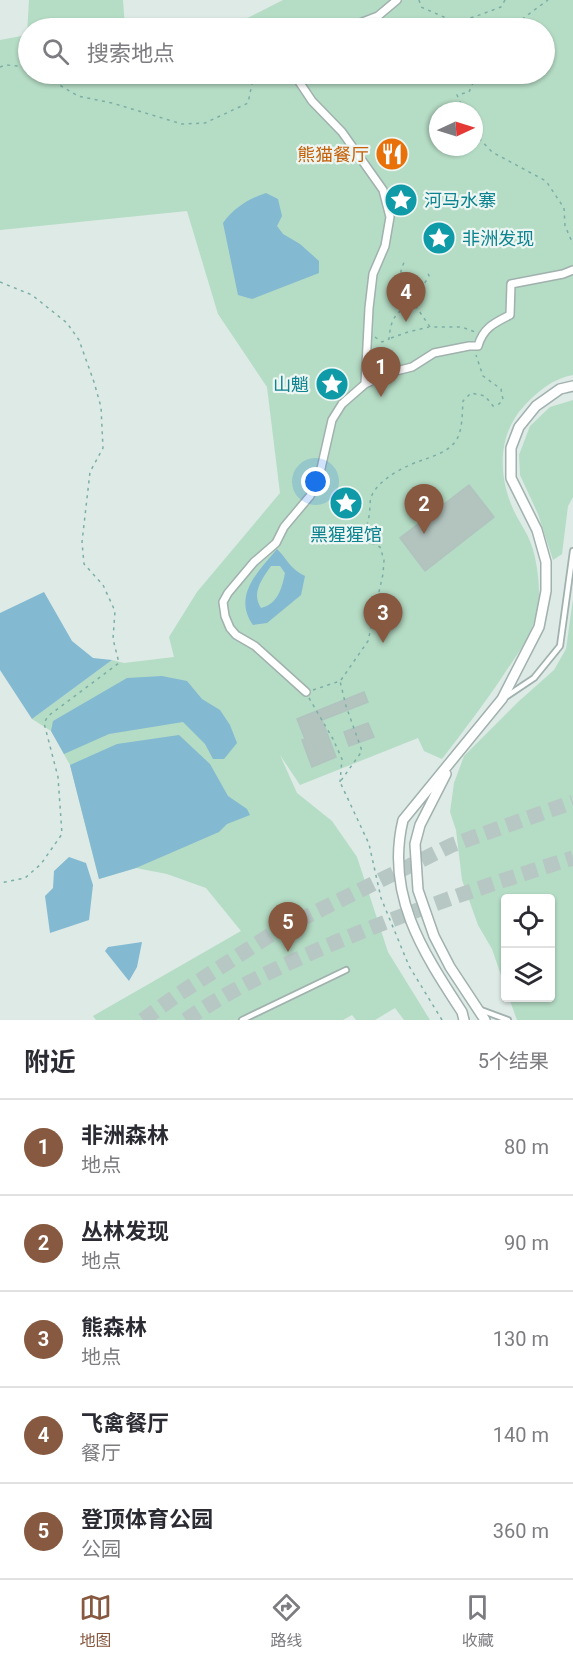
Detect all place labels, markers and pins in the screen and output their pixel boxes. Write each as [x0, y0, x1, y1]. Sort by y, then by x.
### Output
restaurant icon: 熊猫餐厅 [374, 136, 410, 172]
place label: 熊猫餐厅 [297, 144, 369, 165]
place icon: 河马水寨 [383, 182, 419, 218]
place label: 河马水寨 [424, 190, 496, 211]
place icon: 非洲发现 [421, 220, 457, 256]
place label: 非洲发现 [462, 228, 534, 249]
pin: 4 [386, 272, 426, 322]
pin: 1 [362, 348, 400, 397]
place icon: 山魈 [314, 366, 350, 402]
place label: 山魈 [273, 374, 309, 395]
pin: 2 [404, 484, 444, 534]
place icon: 黑猩猩馆 [328, 485, 364, 521]
place label: 黑猩猩馆 [310, 524, 382, 545]
pin: 3 [364, 594, 403, 643]
pin: 5 [268, 902, 308, 952]

